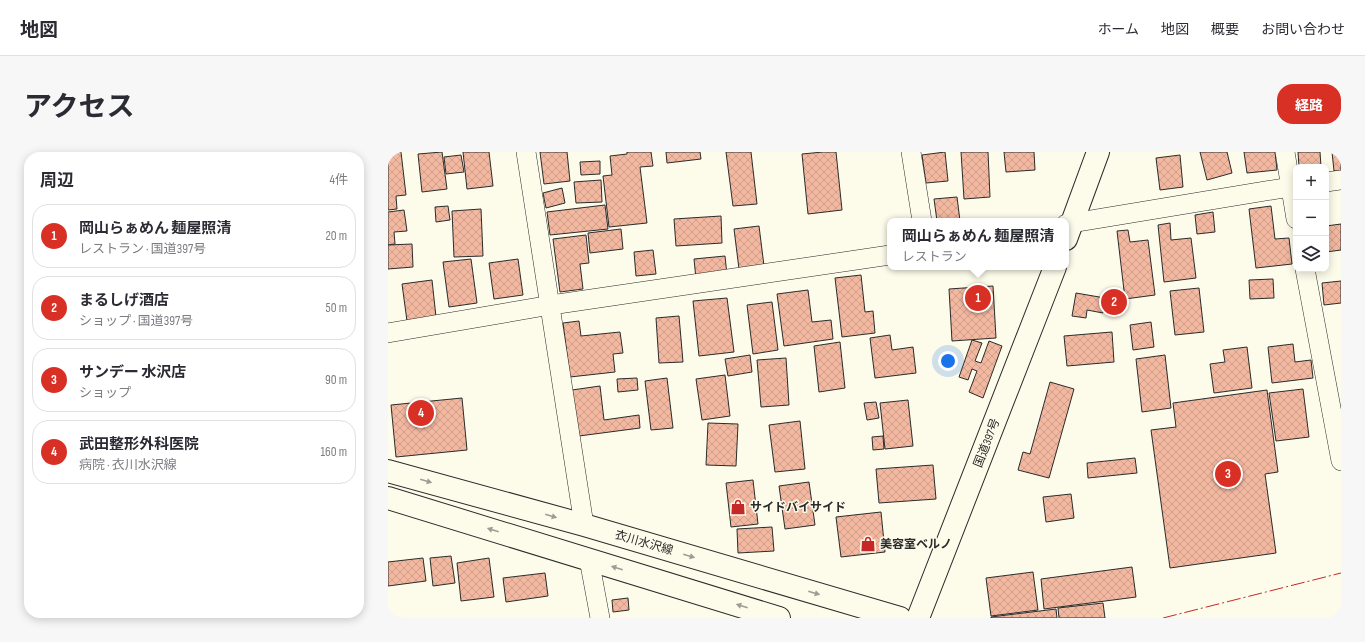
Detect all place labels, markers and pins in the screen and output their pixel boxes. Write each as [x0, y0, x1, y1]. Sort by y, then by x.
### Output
pin: 1 [965, 283, 991, 313]
pin: 2 [1101, 287, 1127, 317]
pin: 4 [408, 398, 434, 428]
pin: 3 [1215, 459, 1241, 489]
shop icon: サイドバイサイド [729, 498, 747, 516]
place label: サイドバイサイド [750, 500, 846, 515]
shop icon: 美容室ベルノ [859, 535, 877, 553]
place label: 美容室ベルノ [880, 537, 952, 552]

